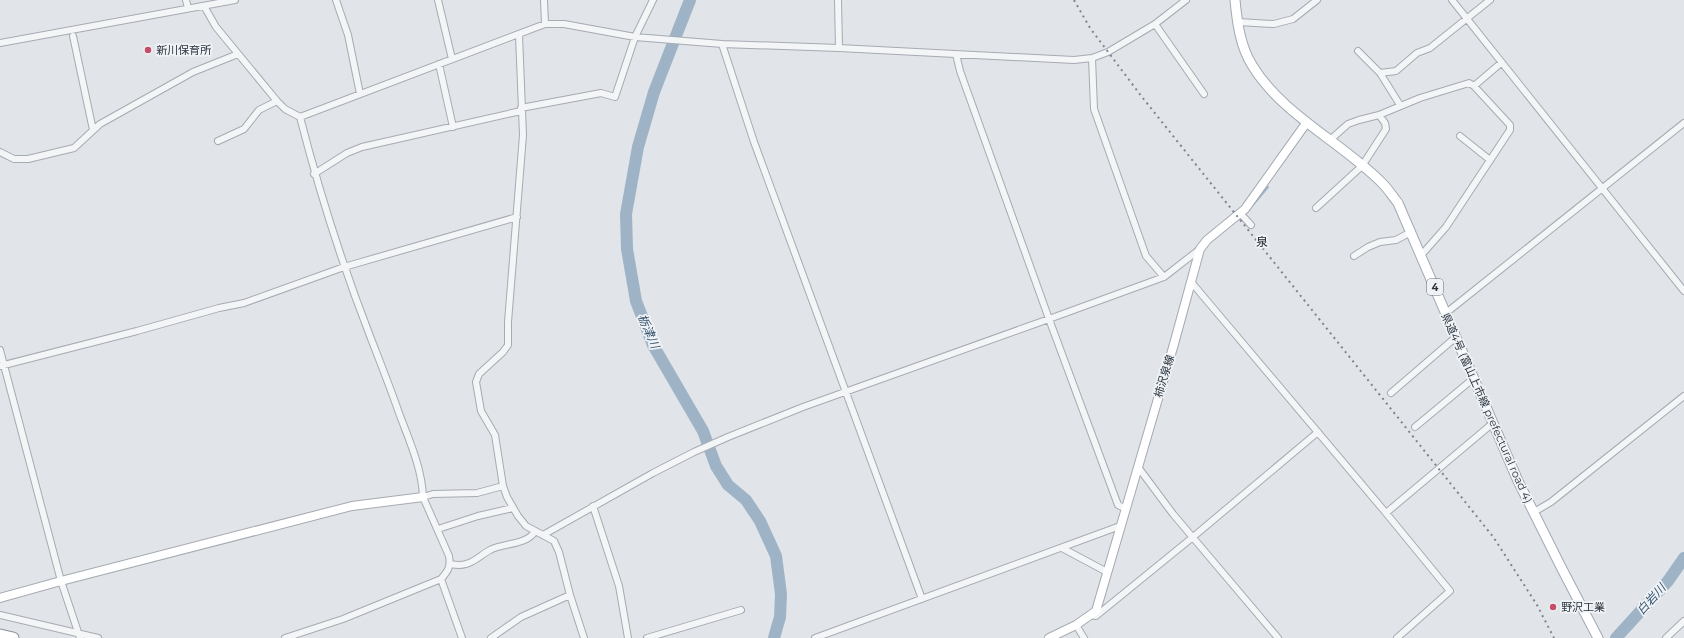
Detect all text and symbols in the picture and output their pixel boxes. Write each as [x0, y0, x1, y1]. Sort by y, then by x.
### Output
place label: 新川保育所 [156, 43, 212, 57]
marker: 新川保育所 [143, 45, 153, 55]
district label: 泉 [1256, 234, 1268, 249]
road number: 4 [1427, 279, 1443, 295]
water label: 栃津川 [635, 311, 664, 352]
street label: 県道4号 (富山上市線 prefectural road 4) [1439, 311, 1535, 505]
street label: 柿沢泉線 [1151, 353, 1177, 399]
water label: 白岩川 [1633, 579, 1670, 617]
place label: 野沢工業 [1561, 600, 1605, 614]
marker: 野沢工業 [1548, 602, 1558, 612]

